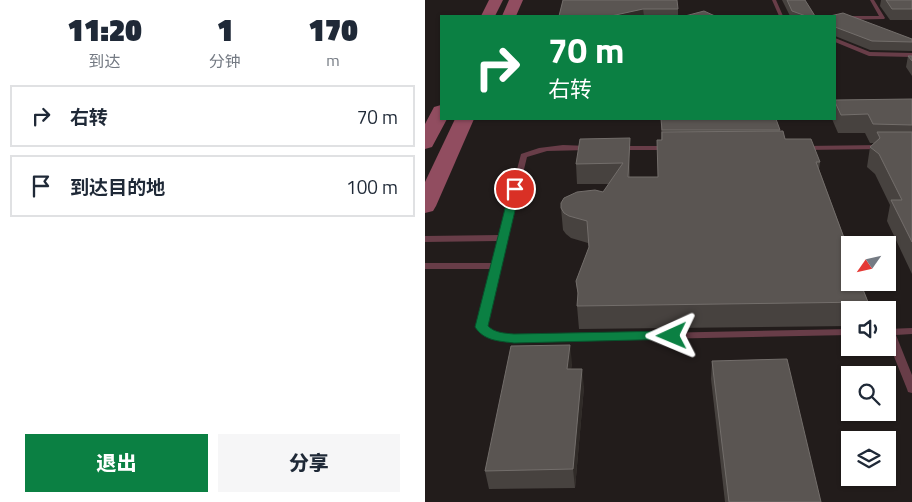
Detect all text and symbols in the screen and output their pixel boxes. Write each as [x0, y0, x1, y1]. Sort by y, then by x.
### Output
text: 11:20 [67, 7, 142, 53]
text: 1 [217, 7, 233, 53]
text: 170 [308, 7, 358, 53]
text: 70 m [548, 23, 624, 77]
icon: right [465, 35, 530, 100]
text: m [326, 48, 340, 72]
text: 到达 [89, 49, 121, 73]
text: 分钟 [209, 49, 241, 73]
text: 右转 [548, 72, 592, 106]
icon: right [27, 102, 55, 130]
text: 右转 [70, 102, 108, 131]
text: 70 m [357, 102, 398, 131]
pin [494, 168, 536, 210]
icon: arrive [27, 172, 55, 200]
text: 到达目的地 [70, 172, 165, 201]
text: 100 m [346, 172, 398, 201]
icon: arrive [501, 175, 529, 203]
north arrow [841, 236, 896, 291]
map controls [841, 236, 896, 486]
button: sound [841, 301, 896, 356]
position arrow [645, 309, 697, 361]
button: search [841, 366, 896, 421]
button: layers [841, 431, 896, 486]
button: 退出 [25, 434, 208, 492]
button: 分享 [218, 434, 400, 492]

